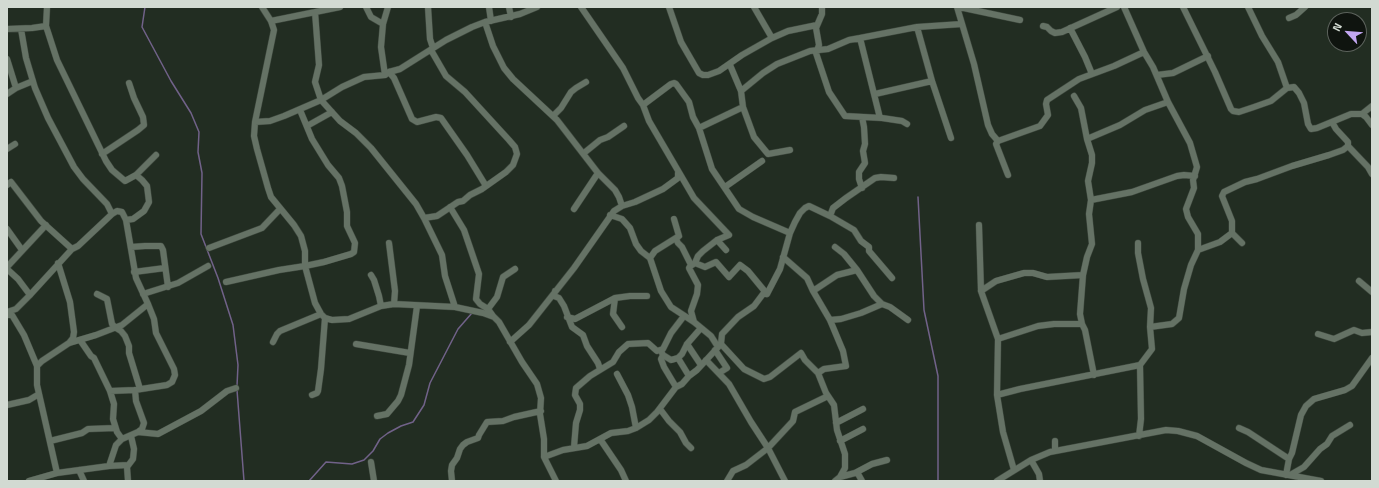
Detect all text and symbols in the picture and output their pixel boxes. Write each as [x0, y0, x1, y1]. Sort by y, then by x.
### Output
north arrow [1327, 12, 1367, 52]
text: N [1328, 20, 1346, 34]

